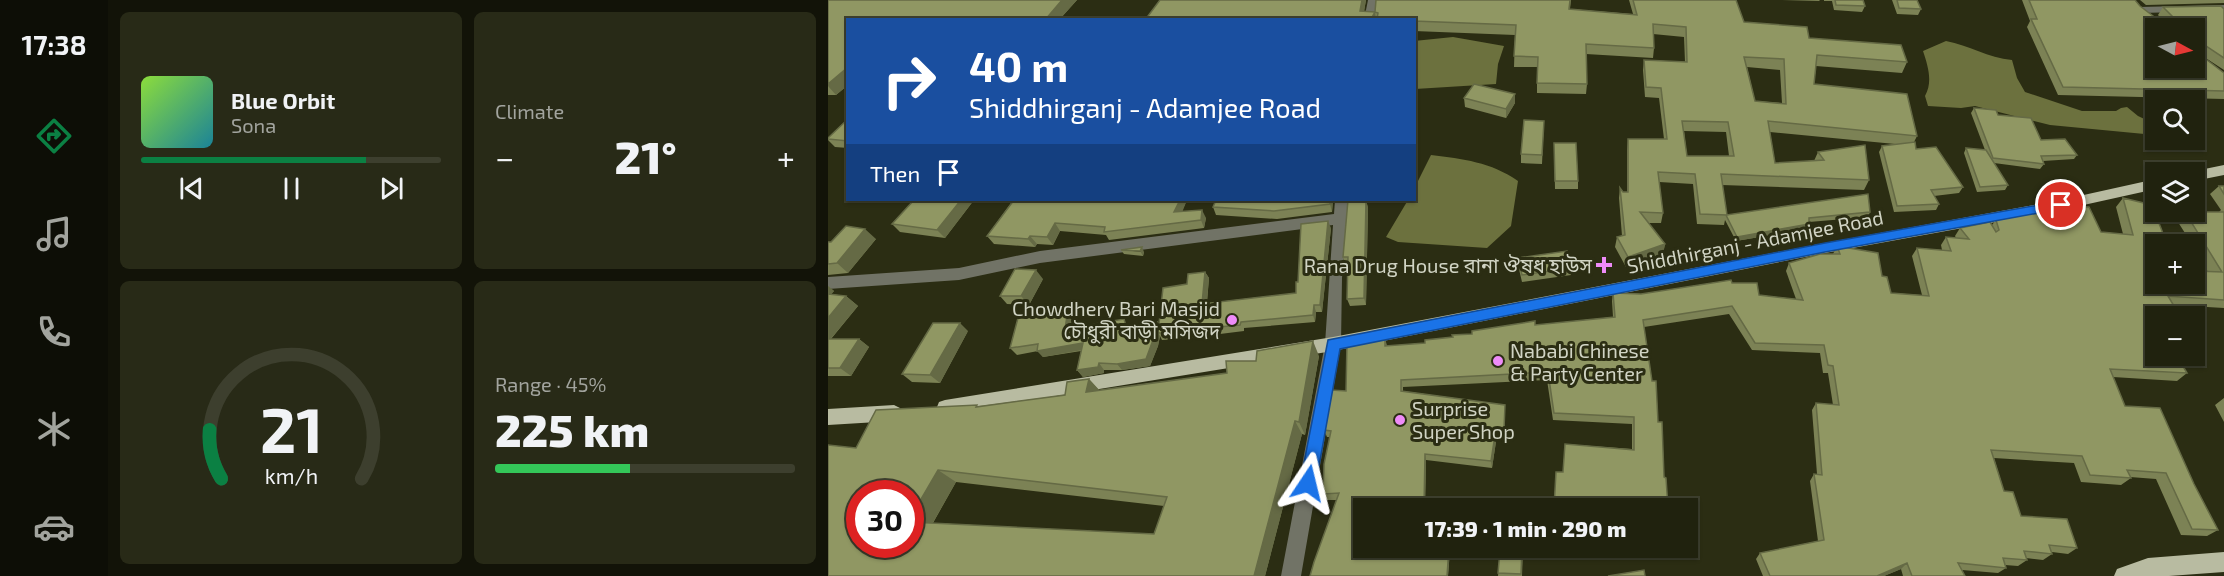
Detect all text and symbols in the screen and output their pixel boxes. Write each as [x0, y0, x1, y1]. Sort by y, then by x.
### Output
north arrow [2145, 18, 2205, 78]
map controls [2145, 18, 2205, 366]
text: 17:38 [22, 28, 87, 60]
text: 40 m [969, 40, 1068, 90]
icon: right [870, 42, 948, 120]
text: Blue Orbit [231, 87, 335, 113]
button: search [2145, 90, 2205, 150]
text: Shiddhirganj - Adamjee Road [969, 91, 1321, 123]
text: Climate [495, 99, 564, 123]
text: Sona [231, 113, 276, 137]
icon: directions [33, 115, 75, 157]
text: 21° [615, 129, 677, 183]
text: − [495, 137, 514, 177]
text: + [777, 137, 795, 177]
icon: arrive [932, 156, 965, 189]
text: Then [870, 160, 920, 186]
button: layers [2145, 162, 2205, 222]
icon: previous [175, 172, 208, 205]
icon: pause [275, 172, 308, 205]
icon: next [375, 172, 408, 205]
pin [2035, 179, 2086, 230]
icon: arrive [2044, 188, 2077, 221]
street label: Shiddhirganj - Adamjee Road [1625, 204, 1885, 278]
icon: music [33, 213, 75, 255]
button: + [2145, 234, 2205, 294]
place label: Rana Drug House রানা ঔষধ হাউস [1304, 253, 1593, 277]
marker: Rana Drug House রানা ঔষধ হাউস [1597, 258, 1611, 272]
place label: Chowdhery Bari Masjid চৌধুরী বাড়ী মসিজদ [1012, 296, 1221, 344]
button: − [2145, 306, 2205, 366]
icon: phone [33, 311, 75, 353]
marker: Chowdhery Bari Masjid চৌধুরী বাড়ী মসিজদ [1225, 313, 1239, 327]
place label: Nababi Chinese & Party Center [1510, 338, 1650, 385]
marker: Nababi Chinese & Party Center [1491, 354, 1505, 368]
text: Range · 45% [495, 372, 606, 396]
text: 21 [259, 391, 323, 466]
place label: Surprise Super Shop [1412, 396, 1515, 443]
text: 225 km [495, 402, 649, 456]
icon: climate [33, 408, 75, 450]
marker: Surprise Super Shop [1393, 413, 1407, 427]
position arrow [1276, 451, 1340, 515]
text: km/h [264, 464, 318, 489]
speed limit sign: 30 [846, 480, 924, 558]
icon: car [33, 506, 75, 548]
text: 17:39 · 1 min · 290 m [1425, 515, 1626, 541]

